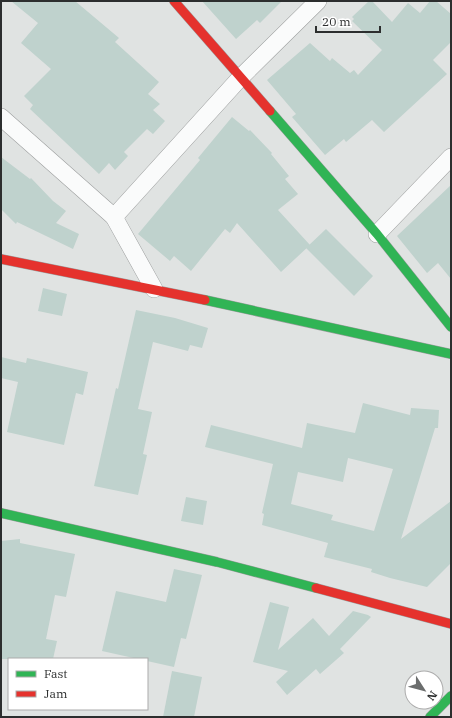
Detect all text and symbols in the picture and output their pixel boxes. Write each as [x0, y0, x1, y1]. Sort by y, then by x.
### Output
scale bar [316, 8, 380, 34]
text: 20 m [322, 14, 351, 29]
legend [8, 658, 148, 710]
text: Fast [44, 666, 68, 681]
north arrow [404, 670, 444, 710]
text: Jam [44, 686, 68, 701]
text: N [424, 688, 440, 704]

